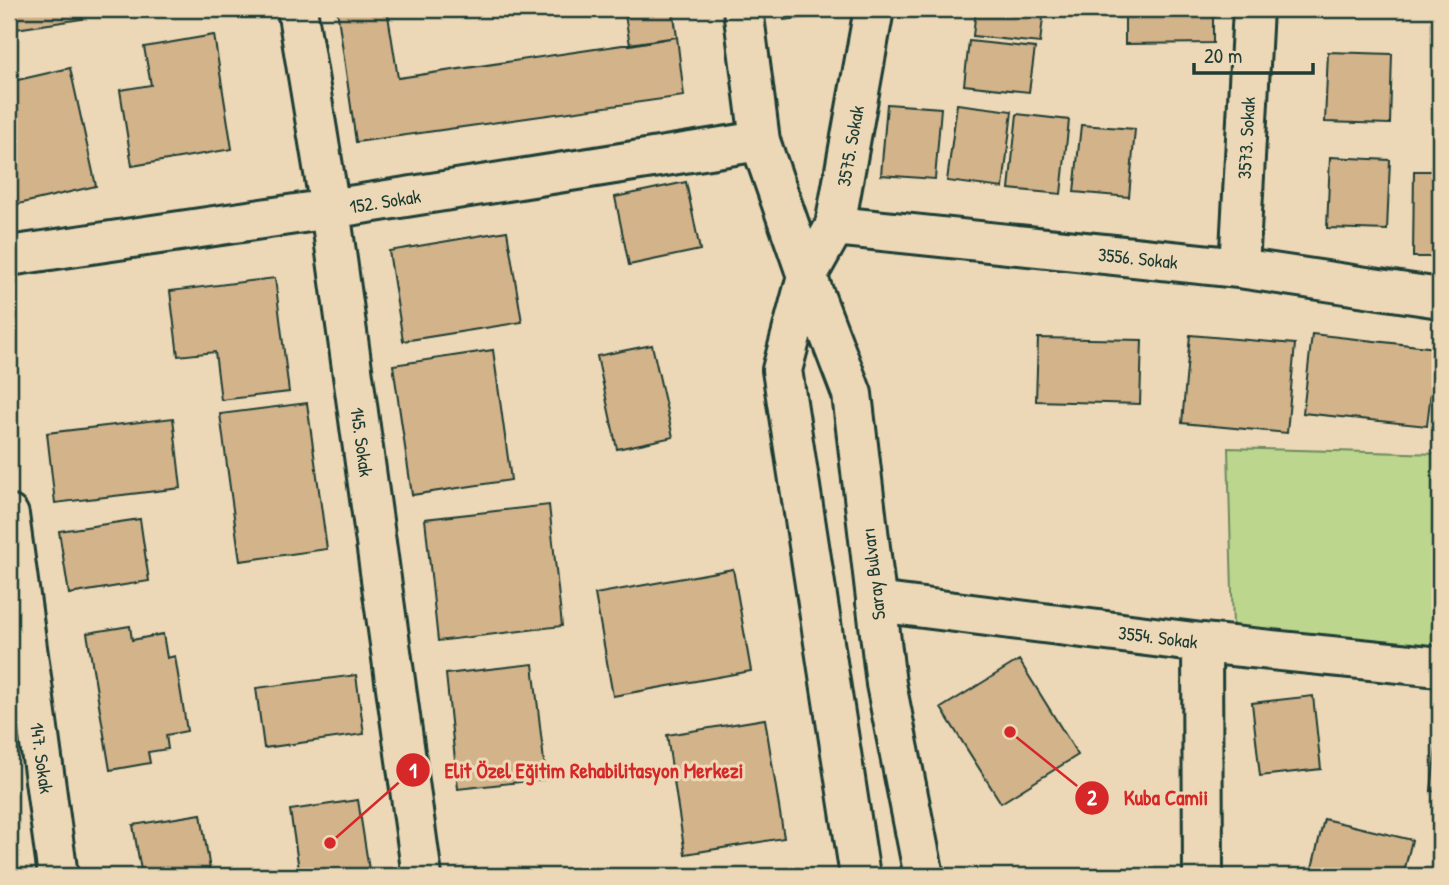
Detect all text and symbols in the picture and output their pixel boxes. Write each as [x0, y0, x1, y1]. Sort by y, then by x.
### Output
scale bar [1194, 32, 1312, 76]
text: 20 m [1204, 41, 1242, 70]
street label: 3573. Sokak [1231, 96, 1261, 180]
street label: 3575. Sokak [830, 103, 870, 189]
street label: 152. Sokak [347, 183, 423, 219]
street label: 3556. Sokak [1097, 241, 1179, 275]
street label: 145. Sokak [344, 405, 380, 479]
street label: Saray Bulvarı [854, 527, 892, 621]
street label: 3554. Sokak [1117, 619, 1199, 655]
street label: 147. Sokak [24, 721, 60, 795]
callout: Elit Özel Eğitim Rehabilitasyon Merkezi [396, 749, 758, 791]
text: 1 [409, 756, 417, 785]
text: Elit Özel Eğitim Rehabilitasyon Merkezi [445, 756, 743, 786]
callout: Kuba Camii [1075, 777, 1222, 819]
text: 2 [1087, 783, 1097, 812]
text: Kuba Camii [1124, 783, 1208, 812]

